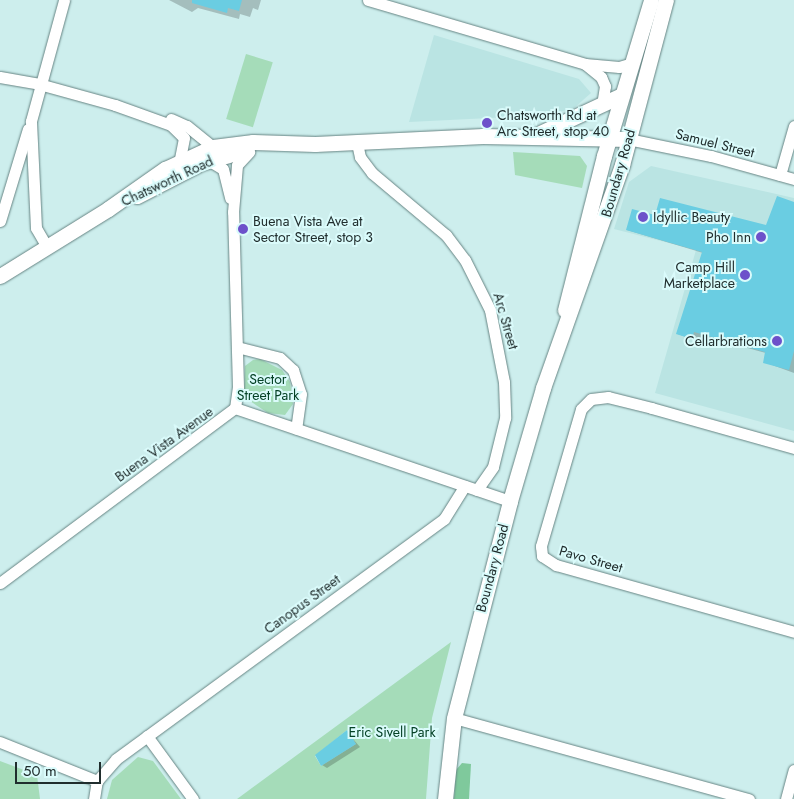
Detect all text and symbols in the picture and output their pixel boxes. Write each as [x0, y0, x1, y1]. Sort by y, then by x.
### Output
place label: Chatsworth Rd at Arc Street, stop 40 [497, 107, 609, 140]
marker: Chatsworth Rd at Arc Street, stop 40 [481, 117, 493, 129]
street label: Samuel Street [674, 125, 756, 161]
street label: Boundary Road [597, 127, 639, 219]
street label: Chatsworth Road [118, 152, 216, 210]
place label: Idyllic Beauty [653, 209, 730, 225]
marker: Idyllic Beauty [637, 211, 649, 223]
place label: Buena Vista Ave at Sector Street, stop 3 [253, 213, 373, 246]
marker: Buena Vista Ave at Sector Street, stop 3 [237, 223, 249, 235]
place label: Pho Inn [706, 229, 751, 245]
marker: Pho Inn [755, 231, 767, 243]
place label: Camp Hill Marketplace [664, 259, 735, 292]
marker: Camp Hill Marketplace [739, 269, 751, 281]
street label: Arc Street [490, 291, 522, 351]
place label: Cellarbrations [685, 333, 767, 349]
marker: Cellarbrations [771, 335, 783, 347]
park label: Sector Street Park [237, 371, 299, 404]
street label: Buena Vista Avenue [112, 403, 216, 485]
street label: Boundary Road [472, 522, 512, 614]
street label: Pavo Street [557, 542, 625, 576]
street label: Canopus Street [261, 571, 343, 637]
park label: Eric Sivell Park [348, 724, 436, 740]
scale bar [18, 752, 104, 784]
text: 50 m [23, 760, 57, 782]

